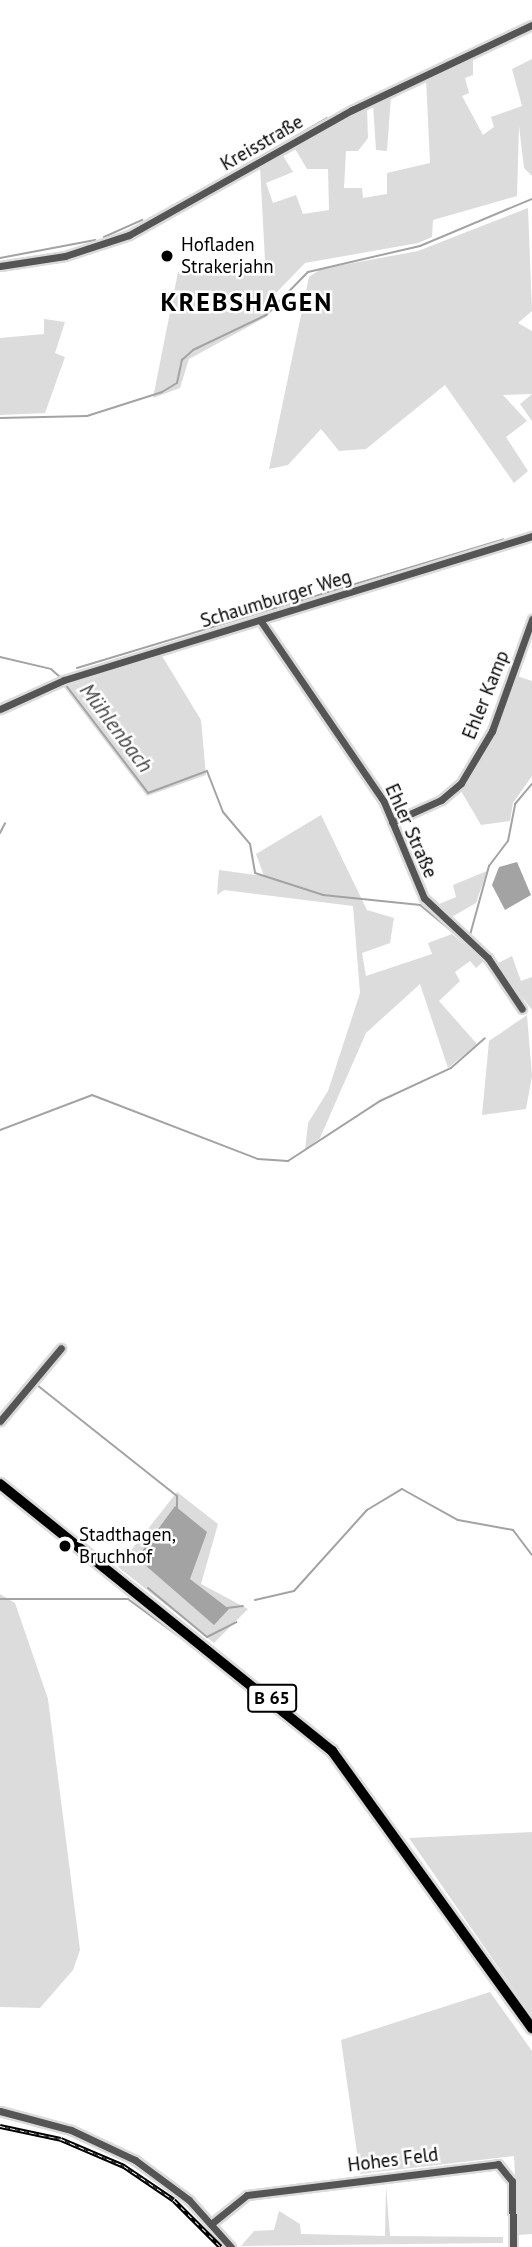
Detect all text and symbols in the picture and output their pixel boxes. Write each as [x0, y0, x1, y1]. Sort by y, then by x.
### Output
street label: Kreisstraße [217, 110, 307, 176]
place label: Hofladen Strakerjahn [181, 234, 274, 278]
marker: Hofladen Strakerjahn [159, 248, 175, 264]
district label: KREBSHAGEN [162, 286, 332, 318]
street label: Schaumburger Weg [198, 565, 354, 633]
street label: Ehler Kamp [458, 647, 514, 743]
water label: Mühlenbach [74, 678, 158, 778]
street label: Ehler Straße [380, 780, 442, 882]
place label: Stadthagen, Bruchhof [79, 1524, 176, 1568]
marker: Stadthagen, Bruchhof [57, 1538, 73, 1554]
road number: B 65 [246, 1684, 298, 1713]
street label: Hohes Feld [346, 2143, 440, 2177]

